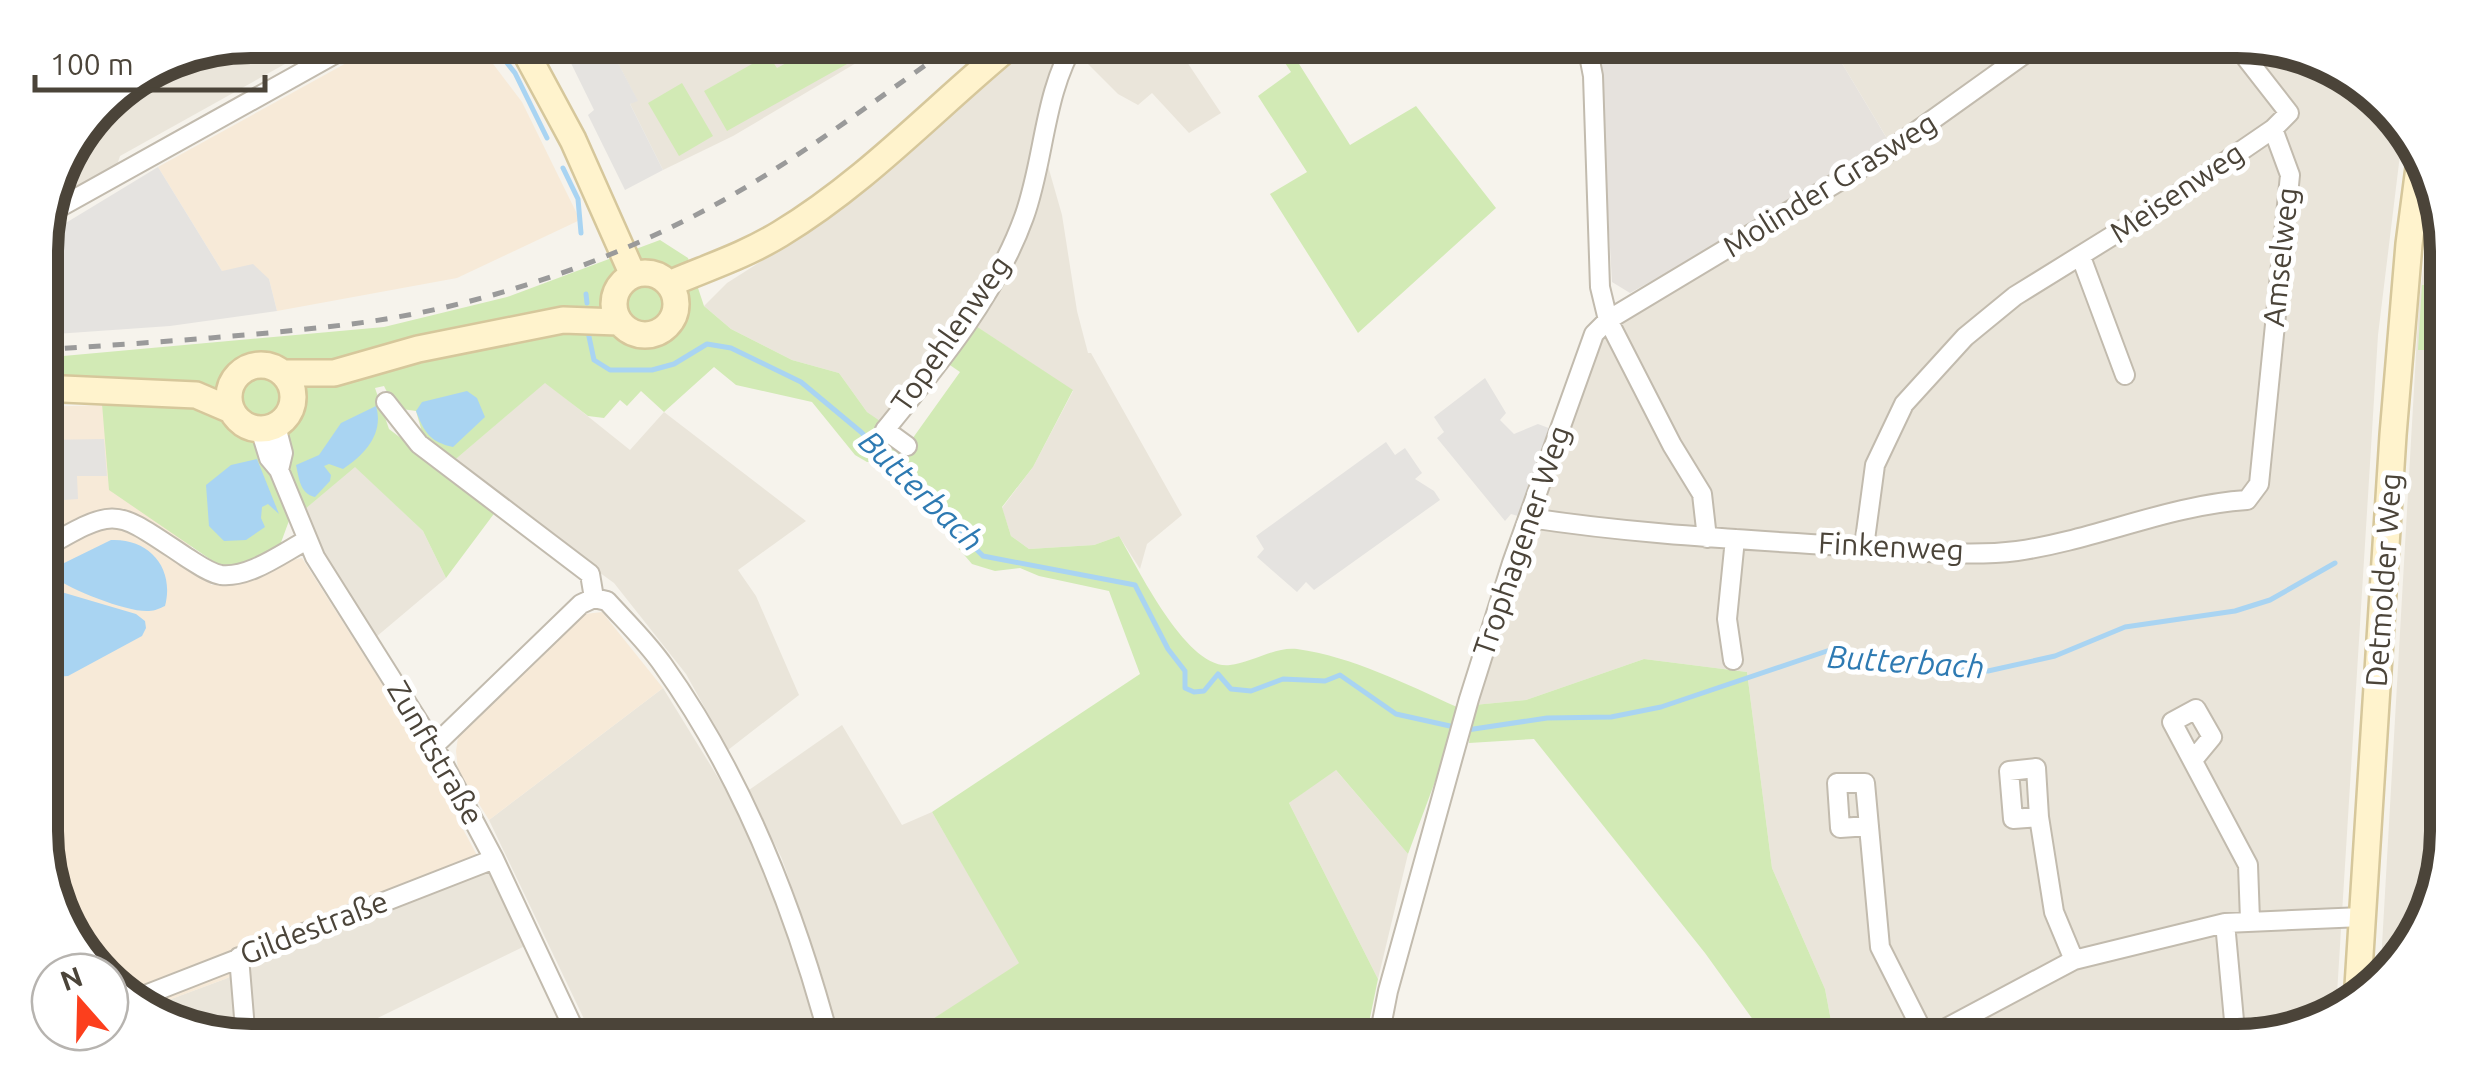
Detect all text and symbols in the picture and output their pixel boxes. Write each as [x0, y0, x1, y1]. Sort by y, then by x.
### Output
scale bar [35, 30, 265, 92]
text: 100 m [50, 47, 134, 81]
street label: Molinder Grasweg [1717, 105, 1942, 263]
street label: Meisenweg [2103, 135, 2250, 249]
street label: Amselweg [2256, 186, 2304, 328]
street label: Topehlenweg [884, 249, 1016, 418]
street label: Trophagener Weg [1466, 421, 1576, 660]
water label: Butterbach [852, 423, 991, 558]
street label: Detmolder Weg [2359, 472, 2407, 688]
street label: Finkenweg [1817, 525, 1965, 567]
water label: Butterbach [1826, 638, 1986, 684]
street label: Zunftstraße [381, 675, 491, 830]
street label: Gildestraße [235, 883, 392, 971]
north arrow [30, 952, 130, 1052]
text: N [56, 960, 86, 996]

